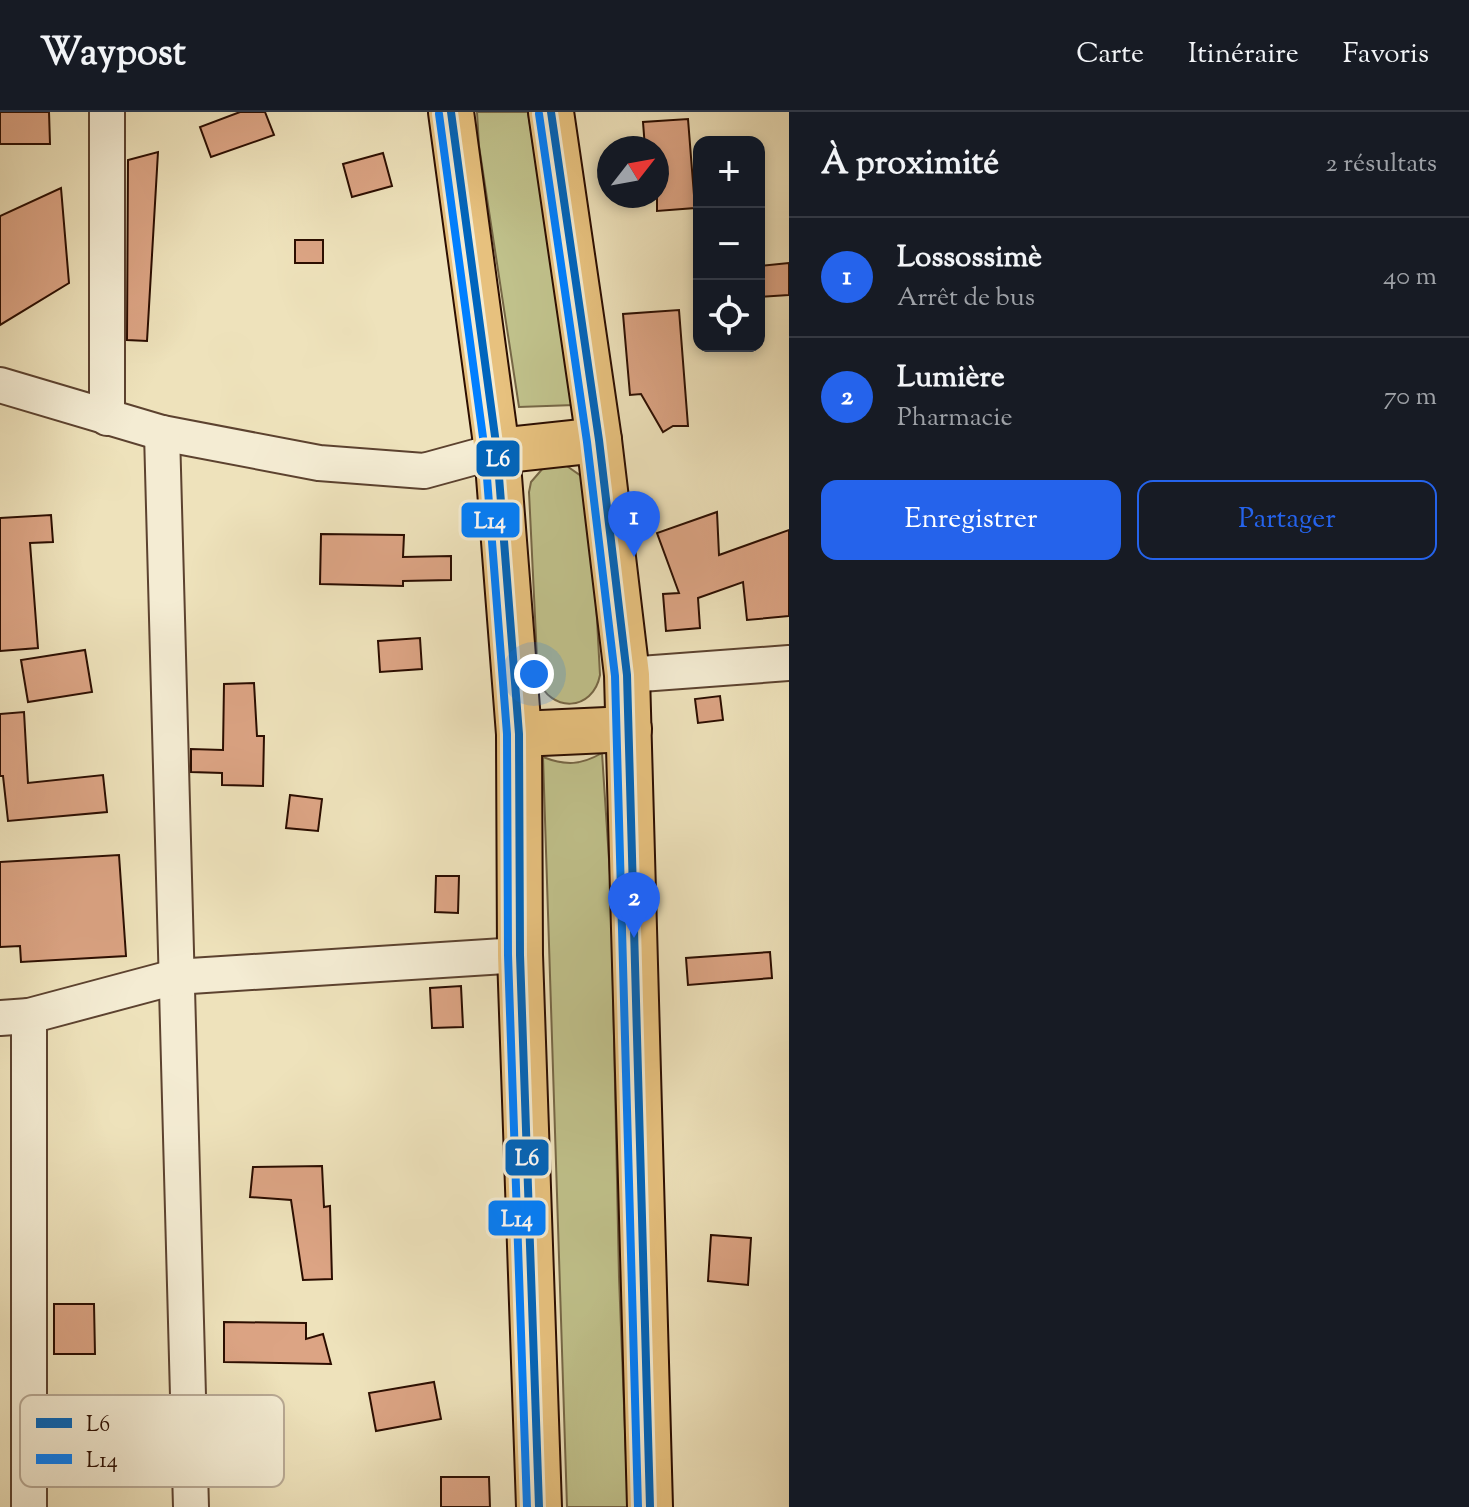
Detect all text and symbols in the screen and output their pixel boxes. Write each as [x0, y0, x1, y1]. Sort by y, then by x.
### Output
text: Waypost [40, 28, 186, 82]
text: Carte [1076, 35, 1144, 75]
text: Itinéraire [1188, 35, 1299, 75]
text: Favoris [1343, 35, 1429, 75]
north arrow [597, 136, 669, 208]
map controls [693, 136, 765, 352]
button: + [693, 136, 765, 208]
text: À proximité [821, 140, 999, 189]
text: 2 résultats [1326, 146, 1437, 183]
button: − [693, 208, 765, 280]
text: Lossossimè [897, 237, 1042, 280]
text: 1 [843, 259, 851, 296]
text: 40 m [1383, 259, 1437, 296]
button: locate [693, 280, 765, 352]
text: Arrêt de bus [897, 280, 1035, 317]
text: Lumière [897, 357, 1005, 400]
text: 2 [841, 379, 853, 416]
text: 70 m [1384, 379, 1437, 416]
text: Pharmacie [897, 400, 1013, 437]
line badge: L6 [475, 439, 521, 478]
text: L6 [486, 445, 510, 477]
button: Enregistrer [821, 480, 1121, 560]
button: Partager [1137, 480, 1437, 560]
pin: 1 [608, 491, 660, 557]
line badge: L14 [460, 501, 521, 539]
text: L14 [474, 507, 506, 539]
your location [514, 654, 554, 694]
pin: 2 [608, 872, 660, 938]
line badge: L6 [504, 1138, 550, 1177]
text: L6 [515, 1144, 539, 1176]
line badge: L14 [487, 1199, 547, 1237]
text: L14 [501, 1205, 533, 1237]
legend [20, 1395, 284, 1487]
text: L6 [86, 1410, 110, 1442]
text: L14 [86, 1446, 118, 1478]

